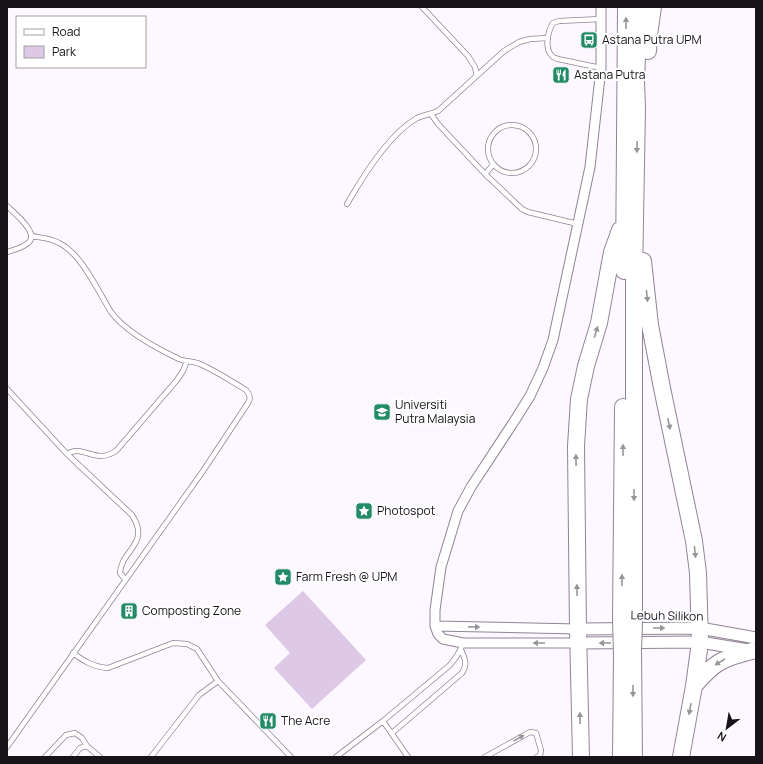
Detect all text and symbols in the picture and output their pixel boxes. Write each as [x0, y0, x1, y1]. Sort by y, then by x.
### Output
legend [16, 16, 146, 68]
one-way arrow [623, 16, 629, 29]
text: Road [52, 23, 80, 40]
bus stop icon: Astana Putra UPM [579, 30, 599, 50]
place label: Astana Putra UPM [602, 31, 702, 48]
text: Park [52, 43, 77, 60]
restaurant icon: Astana Putra [551, 65, 571, 85]
place label: Astana Putra [574, 66, 646, 83]
one-way arrow [634, 141, 640, 154]
one-way arrow [644, 290, 650, 302]
one-way arrow [593, 326, 599, 338]
place label: Universiti Putra Malaysia [395, 396, 475, 427]
school or university icon: Universiti Putra Malaysia [372, 402, 392, 422]
one-way arrow [667, 418, 673, 431]
one-way arrow [620, 443, 626, 456]
one-way arrow [573, 453, 579, 466]
one-way arrow [631, 489, 637, 502]
place icon: Photospot [354, 501, 374, 521]
place label: Photospot [377, 502, 436, 519]
one-way arrow [692, 546, 699, 558]
place icon: Farm Fresh @ UPM [273, 567, 293, 587]
place label: Farm Fresh @ UPM [296, 568, 397, 585]
one-way arrow [619, 573, 625, 586]
one-way arrow [574, 583, 580, 596]
building icon: Composting Zone [119, 601, 139, 621]
place label: Composting Zone [142, 602, 241, 619]
street label: Lebuh Silikon [630, 606, 704, 625]
one-way arrow [468, 624, 481, 630]
one-way arrow [653, 625, 665, 632]
one-way arrow [532, 640, 545, 646]
one-way arrow [598, 640, 611, 646]
one-way arrow [714, 659, 725, 666]
one-way arrow [630, 685, 636, 698]
one-way arrow [686, 702, 692, 715]
north arrow [707, 708, 747, 748]
restaurant icon: The Acre [258, 711, 278, 731]
one-way arrow [577, 711, 583, 724]
place label: The Acre [281, 712, 330, 729]
text: N [714, 728, 729, 745]
one-way arrow [513, 735, 525, 742]

